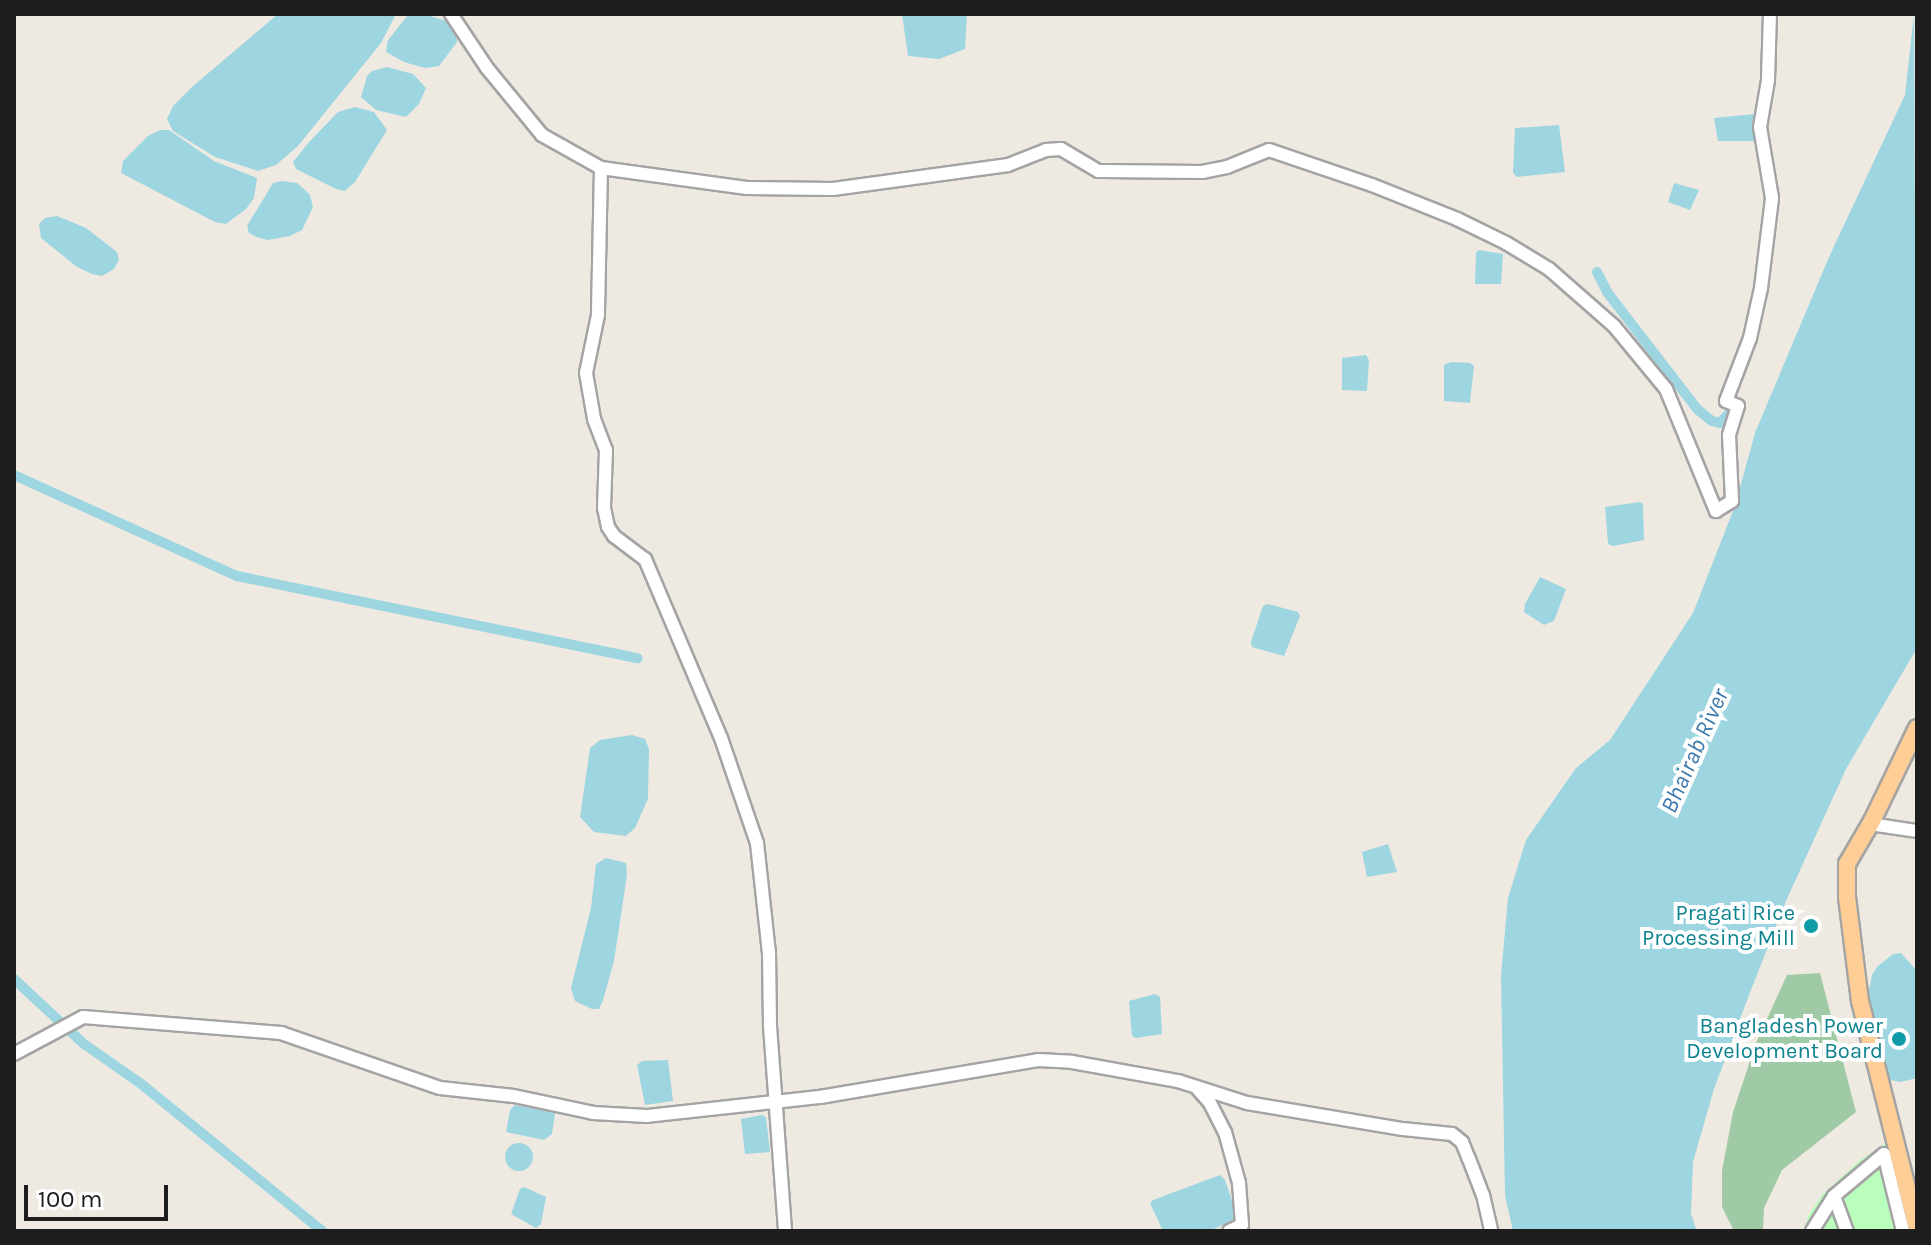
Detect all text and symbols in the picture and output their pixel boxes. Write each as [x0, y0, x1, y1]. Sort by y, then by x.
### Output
water label: Bhairab River [1655, 684, 1735, 818]
place label: Pragati Rice Processing Mill [1642, 900, 1795, 952]
marker: Pragati Rice Processing Mill [1802, 917, 1820, 935]
place label: Bangladesh Power Development Board [1686, 1013, 1883, 1064]
marker: Bangladesh Power Development Board [1890, 1030, 1908, 1048]
scale bar [28, 1169, 172, 1219]
text: 100 m [38, 1185, 103, 1213]

